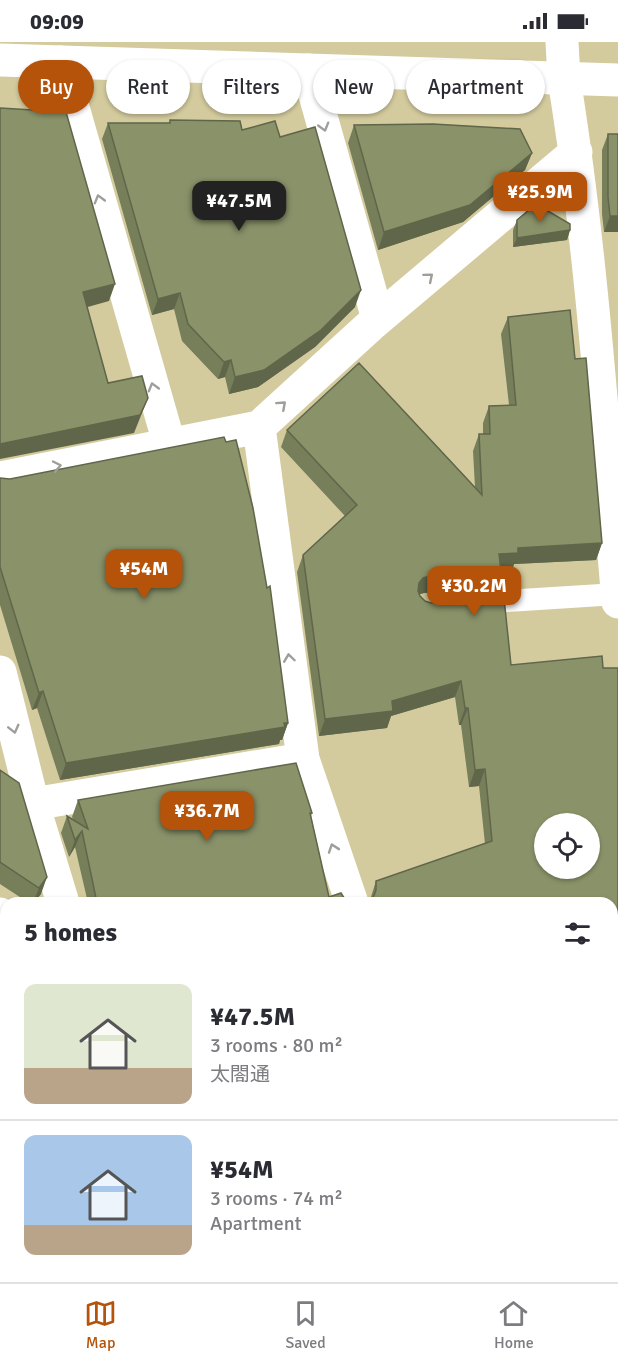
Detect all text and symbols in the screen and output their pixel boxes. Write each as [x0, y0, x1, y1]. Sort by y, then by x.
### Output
text: 09:09 [30, 8, 84, 35]
chip: Buy [18, 60, 94, 114]
chip: Rent [106, 60, 190, 114]
chip: Filters [202, 60, 301, 114]
chip: New [313, 60, 394, 114]
chip: Apartment [406, 60, 545, 114]
one-way arrow [317, 121, 329, 132]
pin: ¥25.9M [491, 172, 589, 223]
text: ¥25.9M [507, 179, 573, 204]
pin: ¥47.5M [190, 181, 288, 232]
text: ¥47.5M [206, 188, 272, 213]
one-way arrow [94, 195, 107, 205]
one-way arrow [422, 273, 433, 284]
one-way arrow [148, 382, 160, 393]
one-way arrow [275, 401, 286, 412]
one-way arrow [52, 460, 62, 473]
pin: ¥54M [108, 549, 180, 600]
text: ¥54M [119, 556, 169, 581]
pin: ¥30.2M [425, 566, 523, 617]
text: ¥30.2M [441, 573, 507, 598]
one-way arrow [284, 654, 296, 663]
one-way arrow [7, 723, 20, 733]
pin: ¥36.7M [158, 791, 256, 842]
text: ¥36.7M [174, 798, 240, 823]
map controls [534, 813, 600, 879]
button: locate [534, 813, 600, 879]
one-way arrow [327, 843, 340, 854]
text: 5 homes [24, 917, 117, 949]
icon: filters [561, 917, 594, 950]
text: ¥47.5M [210, 1001, 295, 1033]
icon: home [72, 1008, 144, 1080]
text: 3 rooms · 80 m² [210, 1033, 343, 1058]
text: 太閤通 [210, 1062, 270, 1087]
text: ¥54M [210, 1154, 274, 1186]
icon: home [72, 1159, 144, 1231]
text: 3 rooms · 74 m² [210, 1186, 343, 1211]
text: Apartment [210, 1211, 302, 1236]
tab: Map [84, 1297, 117, 1353]
tab: Saved [285, 1297, 326, 1353]
tab: Home [494, 1297, 534, 1353]

